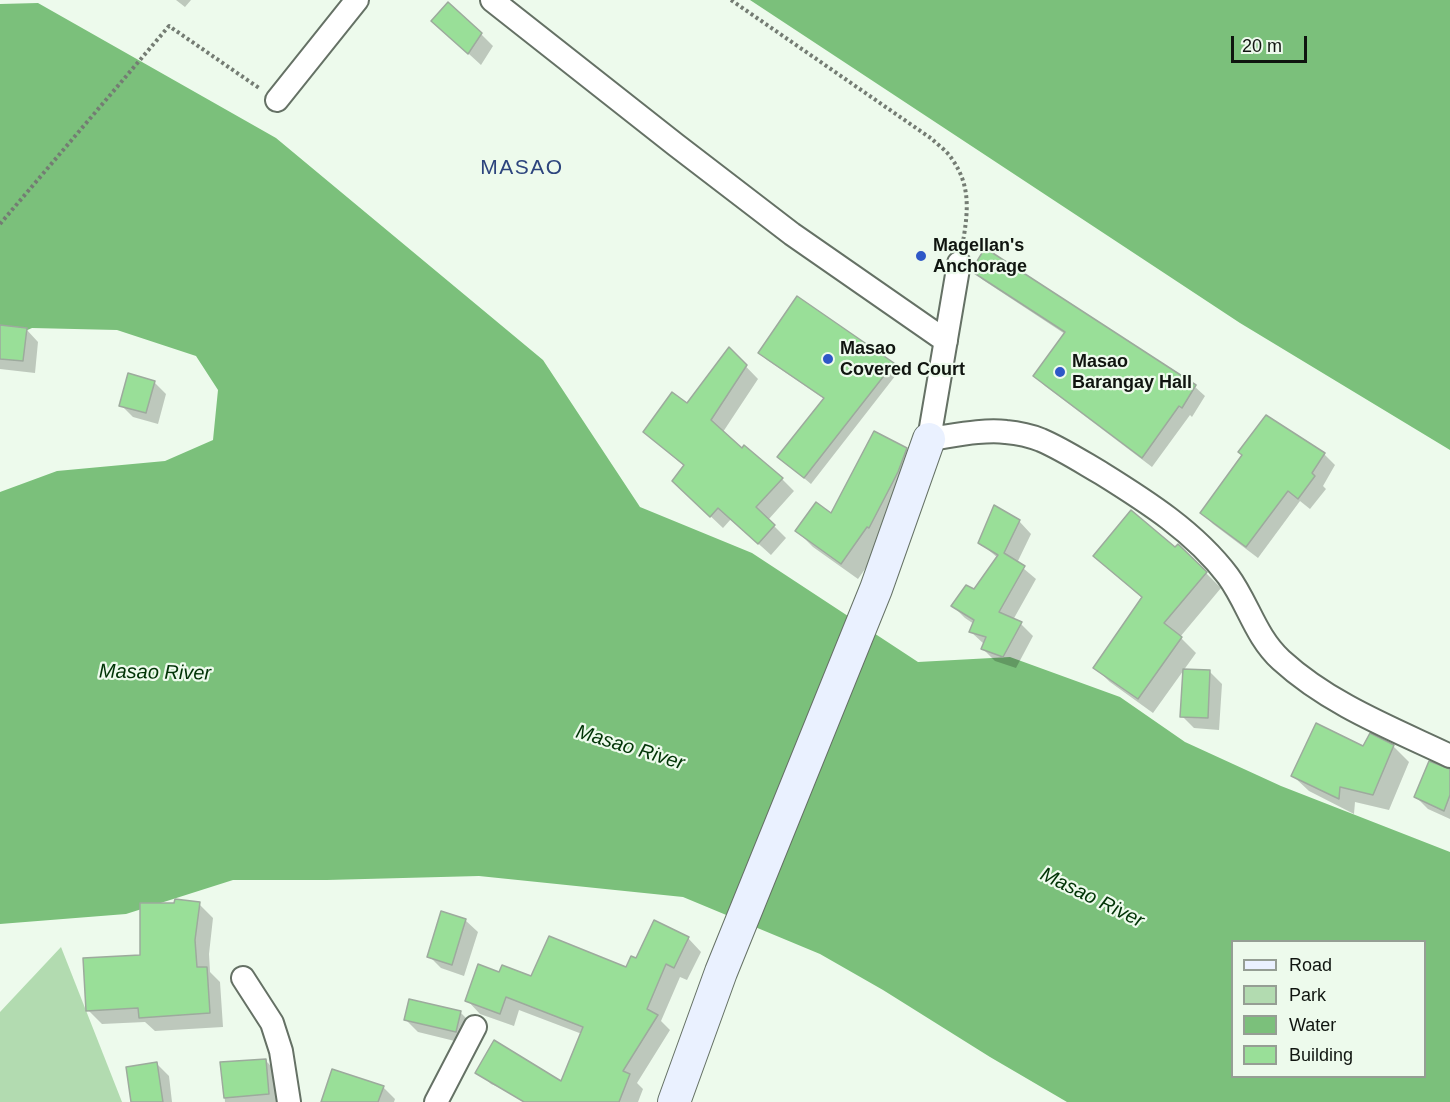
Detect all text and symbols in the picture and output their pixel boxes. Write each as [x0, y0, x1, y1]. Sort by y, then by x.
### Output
scale bar [1234, 24, 1310, 62]
text: 20 m [1242, 36, 1282, 56]
district label: MASAO [480, 155, 564, 181]
place label: Magellan's Anchorage [933, 235, 1027, 278]
marker: Magellan's Anchorage [914, 249, 928, 263]
place label: Masao Covered Court [840, 338, 965, 380]
place label: Masao Barangay Hall [1072, 351, 1192, 394]
marker: Masao Covered Court [821, 352, 835, 366]
marker: Masao Barangay Hall [1053, 365, 1067, 379]
water label: Masao River [99, 660, 211, 686]
water label: Masao River [573, 720, 687, 776]
water label: Masao River [1036, 863, 1148, 933]
legend [1231, 940, 1426, 1078]
text: Road [1289, 955, 1332, 975]
text: Park [1289, 985, 1326, 1005]
text: Water [1289, 1015, 1336, 1035]
text: Building [1289, 1045, 1353, 1065]

